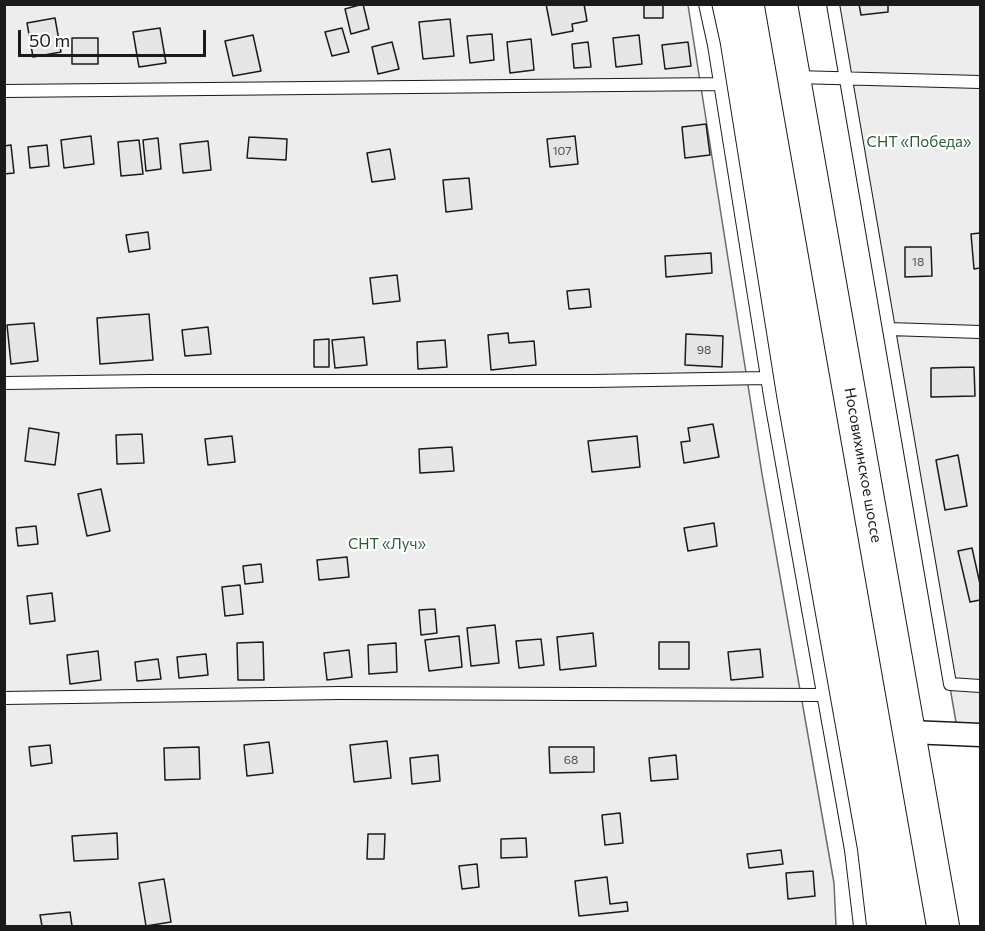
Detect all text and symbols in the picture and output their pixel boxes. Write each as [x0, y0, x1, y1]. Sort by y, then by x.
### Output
scale bar [21, 18, 208, 56]
text: 50 m [29, 29, 70, 51]
park label: СНТ «Победа» [867, 133, 971, 151]
house number: 107 [552, 144, 572, 158]
house number: 18 [912, 255, 924, 269]
house number: 98 [697, 343, 711, 357]
street label: Носовихинское шоссе [840, 386, 886, 544]
park label: СНТ «Луч» [348, 535, 426, 553]
house number: 68 [564, 753, 578, 767]

